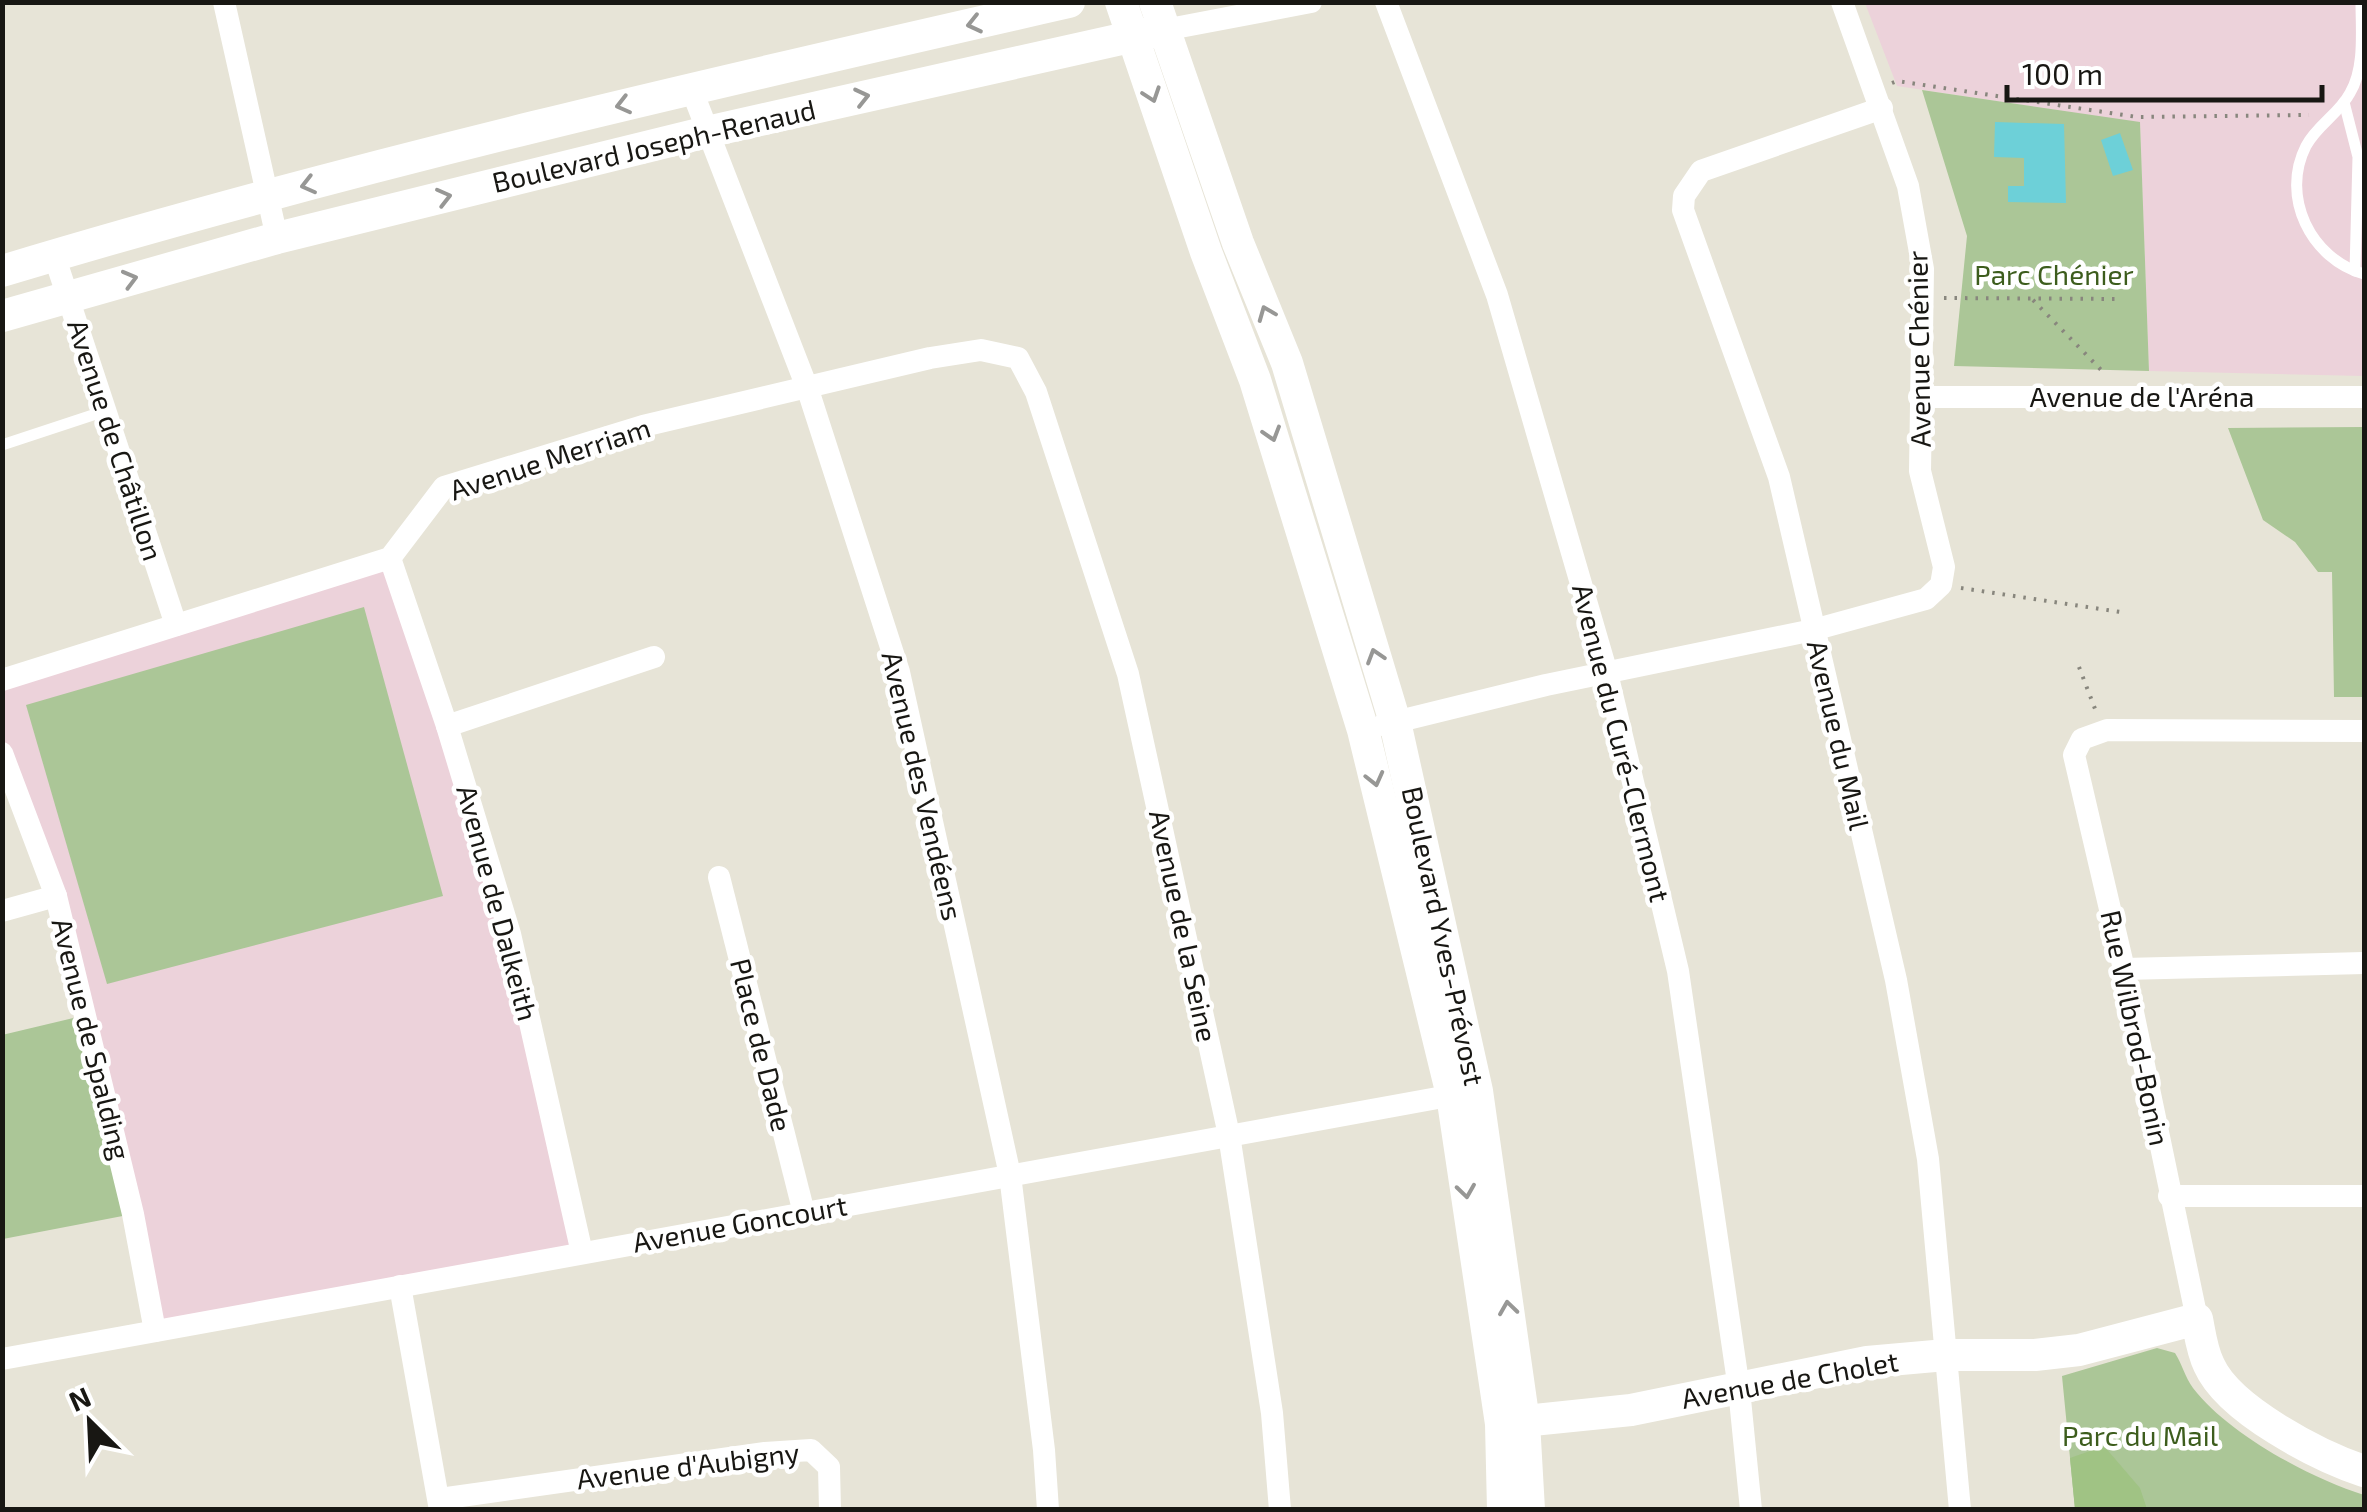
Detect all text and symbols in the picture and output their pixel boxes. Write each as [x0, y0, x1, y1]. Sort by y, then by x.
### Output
one-way arrow [966, 12, 983, 33]
scale bar [2007, 40, 2322, 102]
text: 100 m [2022, 55, 2103, 91]
one-way arrow [1140, 85, 1161, 102]
one-way arrow [853, 88, 870, 109]
street label: Boulevard Joseph-Renaud [489, 91, 819, 199]
one-way arrow [615, 93, 632, 114]
one-way arrow [300, 173, 317, 194]
one-way arrow [435, 188, 452, 209]
street label: Avenue Chénier [1899, 250, 1937, 448]
park label: Parc Chénier [1974, 257, 2134, 291]
one-way arrow [121, 269, 138, 290]
one-way arrow [1258, 305, 1278, 322]
street label: Avenue de Châtillon [61, 315, 171, 565]
street label: Avenue de l'Aréna [2030, 379, 2254, 413]
street label: Avenue Merriam [445, 410, 654, 507]
one-way arrow [1260, 425, 1280, 442]
street label: Avenue du Curé-Clermont [1566, 580, 1678, 905]
street label: Avenue du Mail [1801, 637, 1877, 834]
street label: Avenue des Vendéens [875, 648, 970, 924]
one-way arrow [1366, 648, 1387, 665]
one-way arrow [1363, 770, 1384, 787]
street label: Avenue de Dalkeith [450, 781, 546, 1024]
street label: Boulevard Yves-Prévost [1396, 783, 1492, 1088]
street label: Avenue de la Seine [1143, 807, 1225, 1045]
street label: Rue Wilbrod-Bonin [2094, 907, 2178, 1149]
street label: Avenue de Spalding [45, 914, 139, 1164]
street label: Place de Dade [724, 955, 800, 1135]
one-way arrow [1455, 1183, 1476, 1200]
street label: Avenue Goncourt [630, 1187, 850, 1259]
one-way arrow [1498, 1300, 1519, 1317]
street label: Avenue de Cholet [1679, 1343, 1901, 1415]
north arrow [40, 1372, 140, 1472]
text: N [63, 1379, 96, 1418]
park label: Parc du Mail [2062, 1418, 2219, 1452]
street label: Avenue d'Aubigny [575, 1434, 801, 1496]

